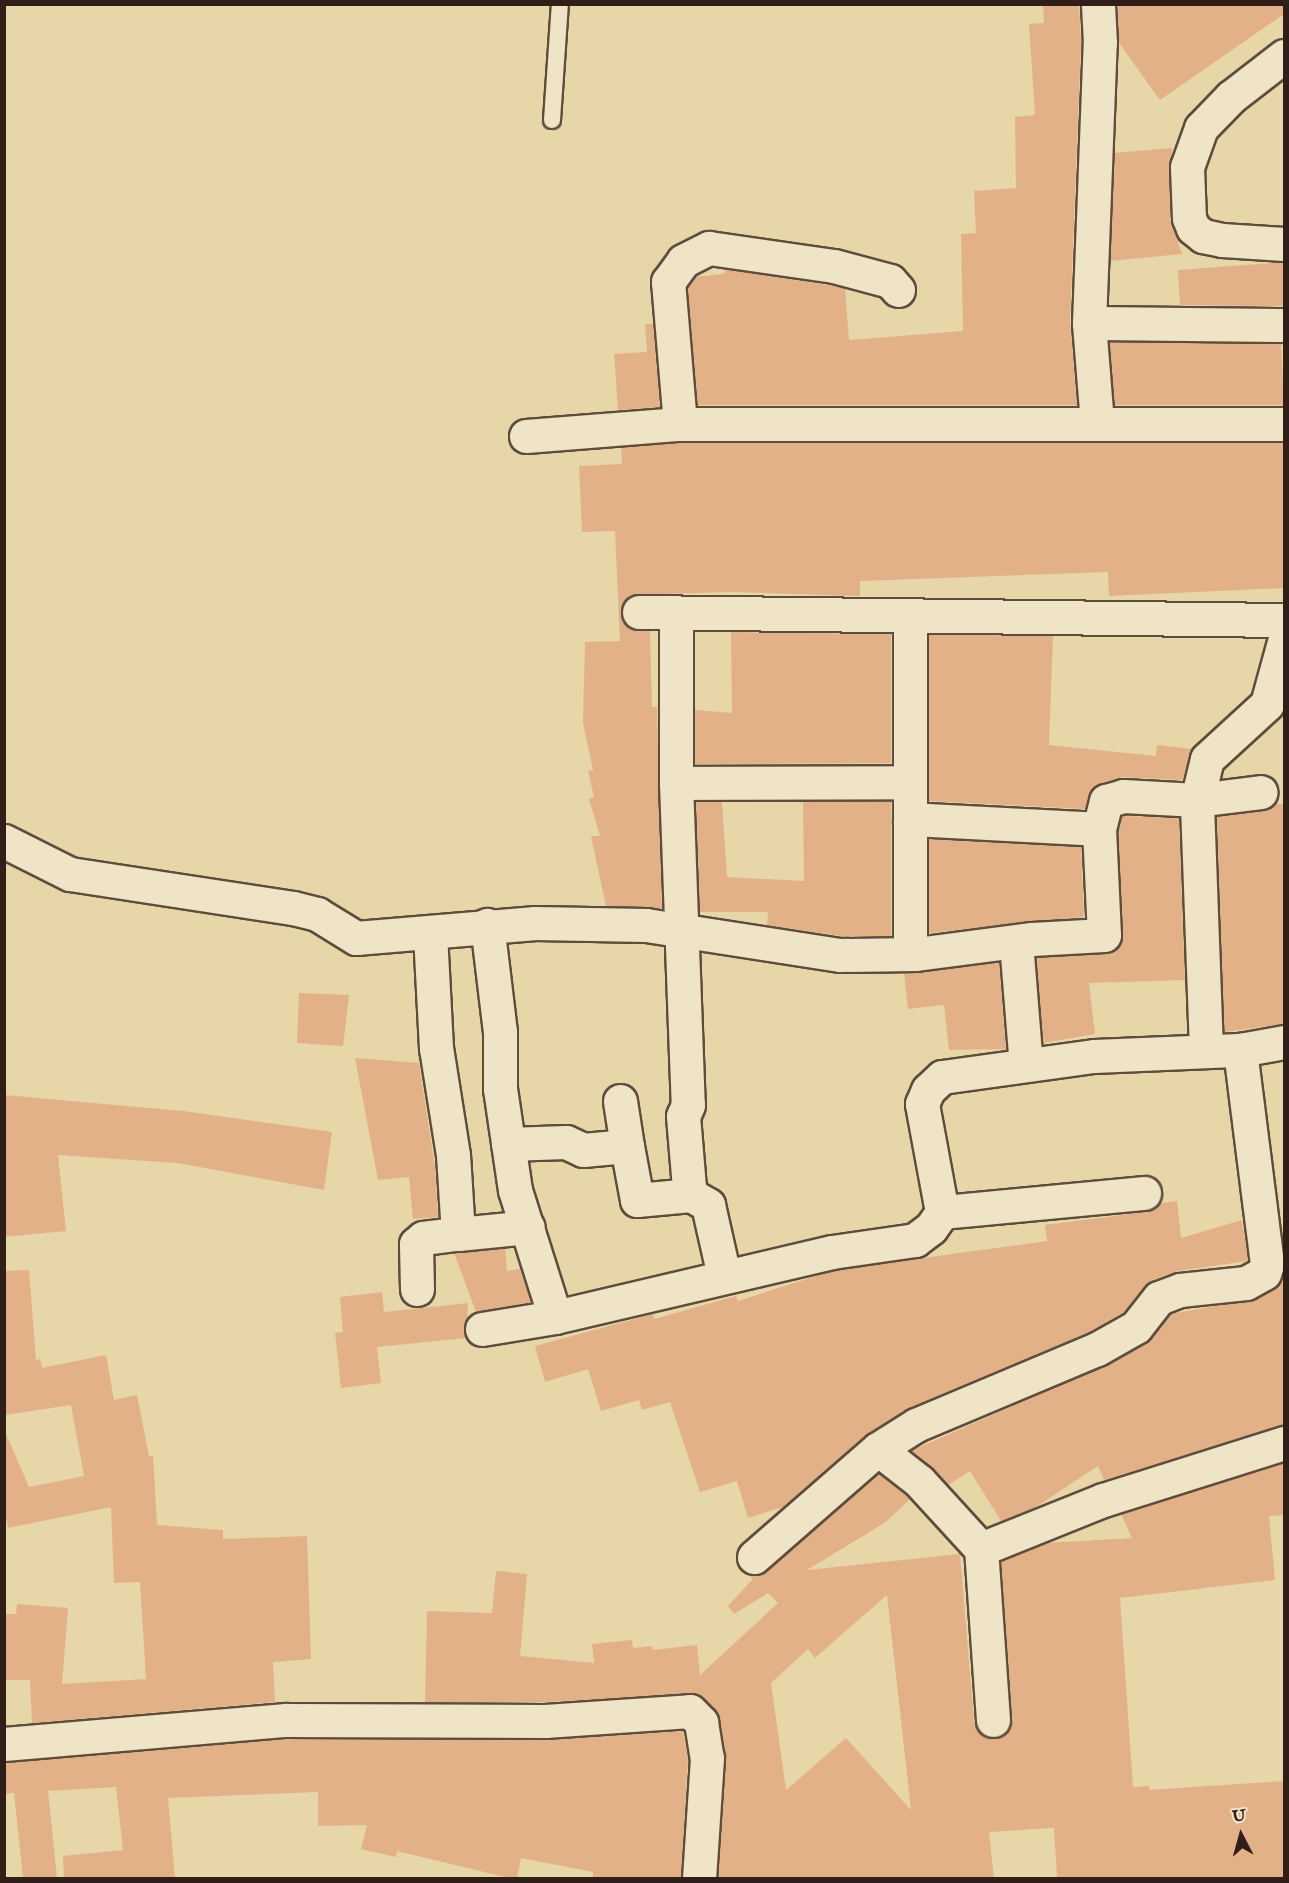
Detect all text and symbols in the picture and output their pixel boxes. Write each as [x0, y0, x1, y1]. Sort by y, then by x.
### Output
north arrow [1211, 1805, 1271, 1865]
text: U [1231, 1806, 1247, 1828]

